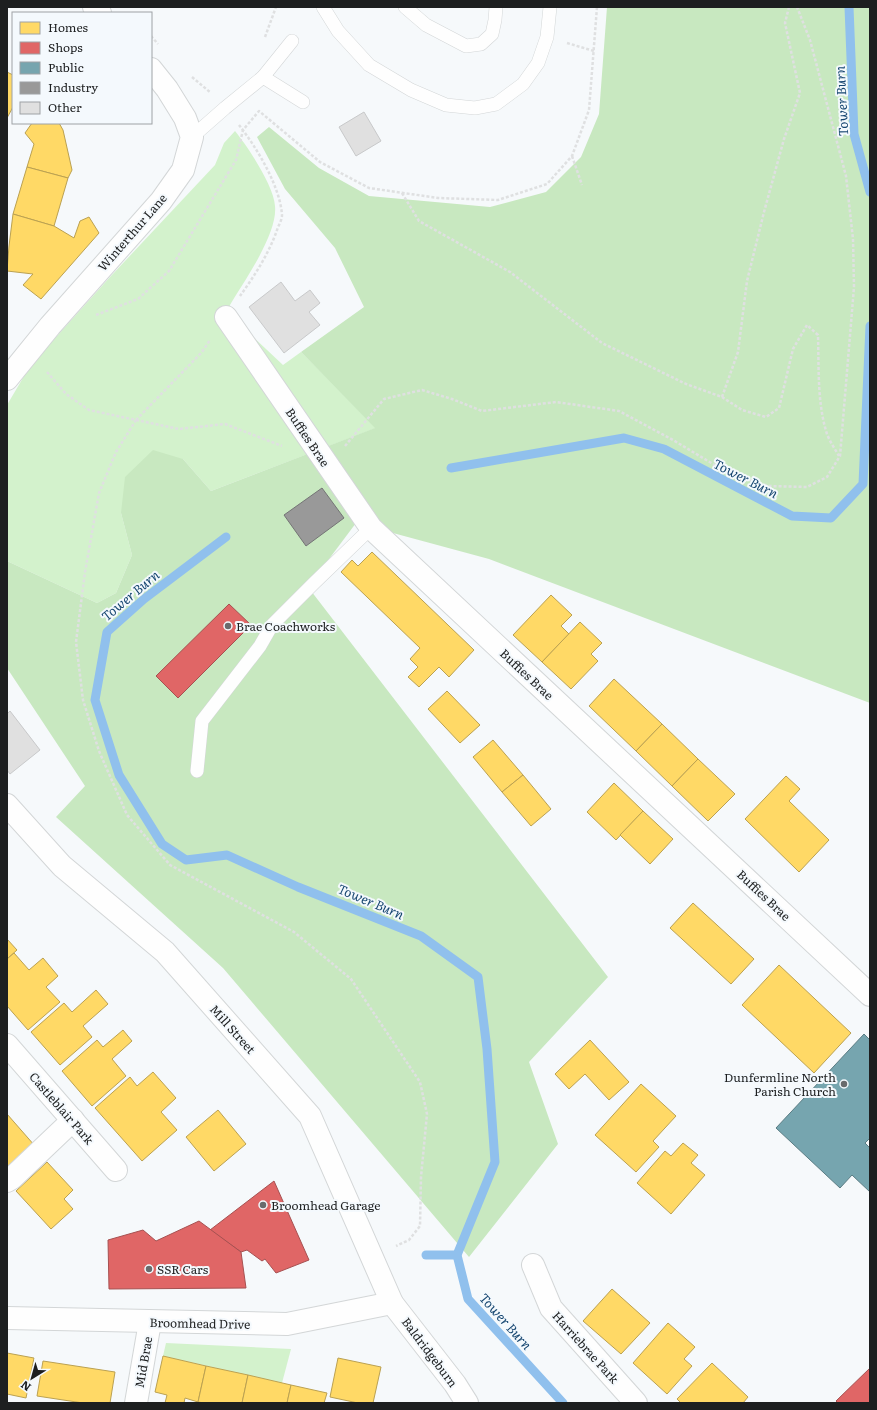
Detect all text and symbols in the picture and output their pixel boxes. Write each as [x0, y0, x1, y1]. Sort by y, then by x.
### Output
legend [12, 12, 152, 124]
text: Homes [48, 18, 88, 36]
text: Shops [48, 38, 83, 56]
text: Public [48, 58, 84, 76]
water label: Tower Burn [830, 65, 852, 136]
text: Industry [48, 78, 98, 96]
text: Other [48, 98, 82, 116]
street label: Winterthur Lane [93, 189, 171, 275]
street label: Buffies Brae [282, 404, 334, 470]
water label: Tower Burn [711, 454, 782, 502]
water label: Tower Burn [97, 565, 163, 625]
place label: Brae Coachworks [236, 617, 336, 635]
marker: Brae Coachworks [223, 621, 233, 631]
street label: Buffies Brae [496, 644, 558, 704]
street label: Buffies Brae [733, 865, 795, 925]
water label: Tower Burn [335, 879, 407, 924]
street label: Mill Street [206, 1000, 260, 1058]
street label: Castleblair Park [26, 1068, 99, 1149]
place label: Dunfermline North Parish Church [724, 1068, 836, 1100]
marker: Dunfermline North Parish Church [839, 1079, 849, 1089]
place label: Broomhead Garage [271, 1196, 381, 1214]
marker: Broomhead Garage [258, 1200, 268, 1210]
place label: SSR Cars [157, 1260, 209, 1278]
marker: SSR Cars [144, 1264, 154, 1274]
water label: Tower Burn [476, 1289, 537, 1354]
street label: Harriebrae Park [549, 1307, 624, 1388]
street label: Broomhead Drive [149, 1313, 251, 1333]
street label: Baldridgeburn [398, 1313, 462, 1391]
street label: Mid Brae [130, 1335, 156, 1389]
north arrow [12, 1358, 52, 1398]
text: N [17, 1378, 34, 1396]

